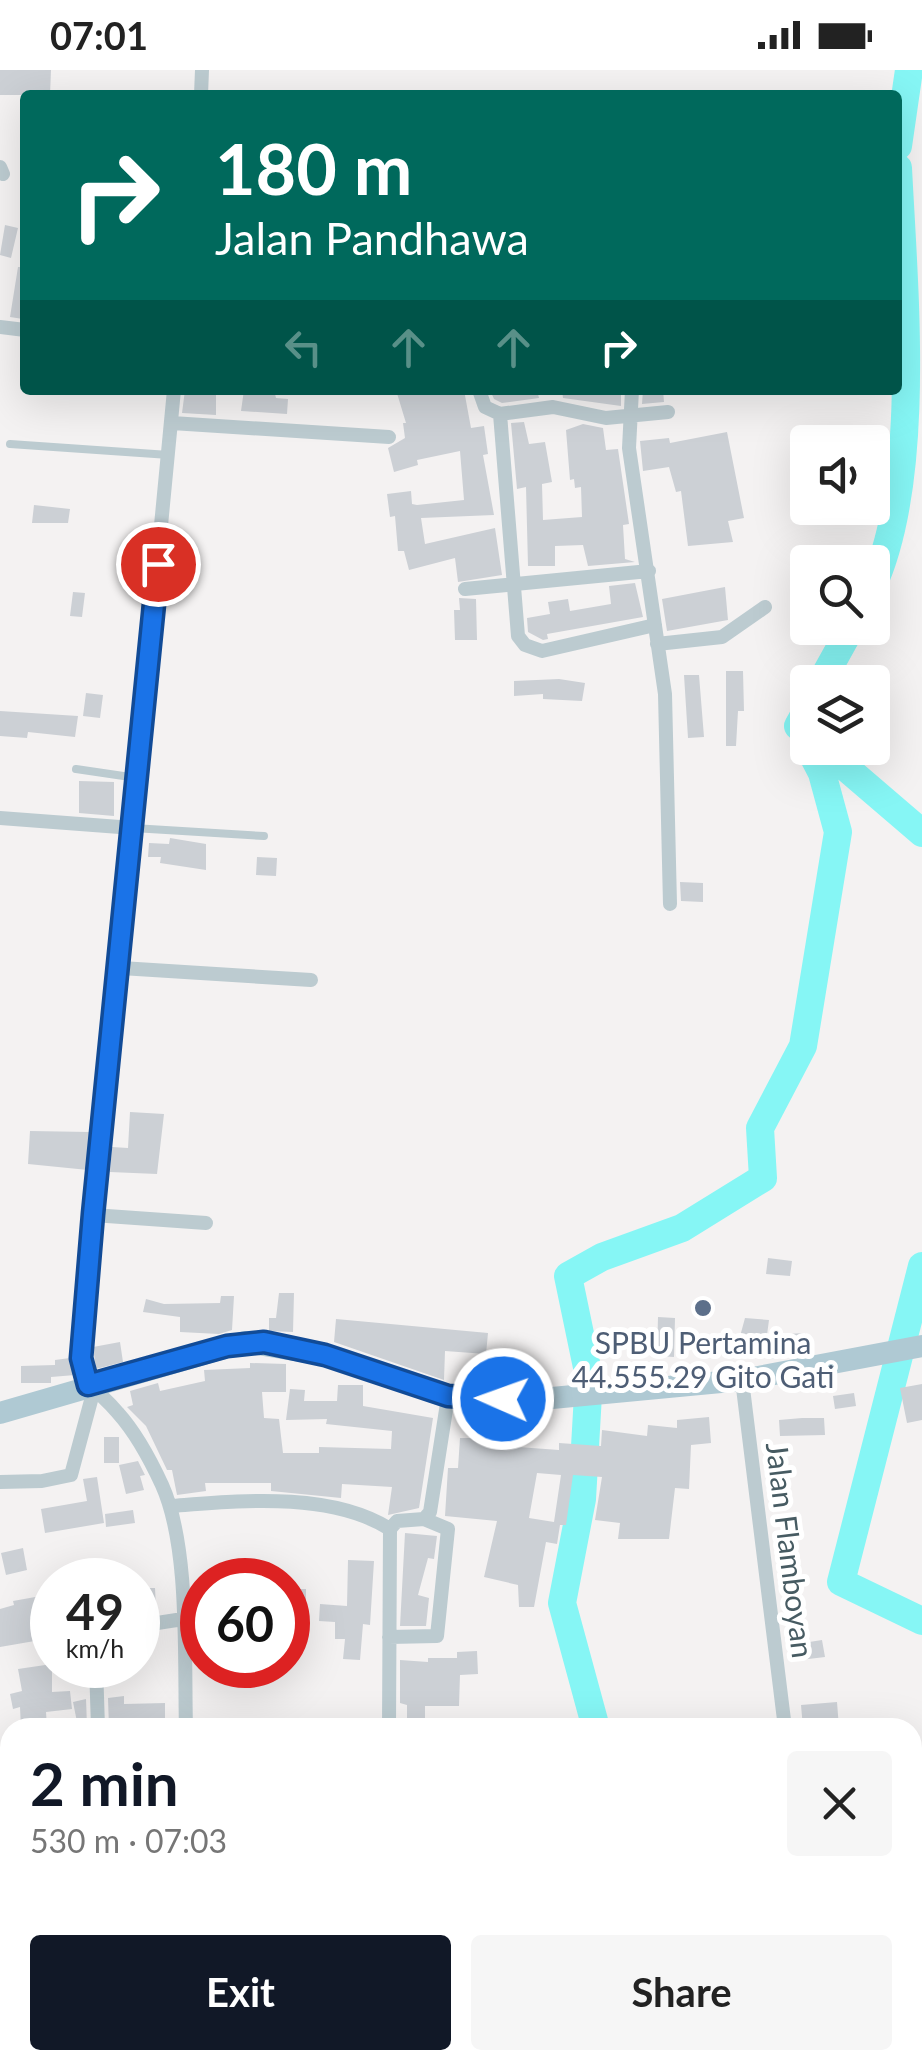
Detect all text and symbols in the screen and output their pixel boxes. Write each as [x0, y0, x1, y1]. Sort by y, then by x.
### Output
text: 07:01 [50, 12, 148, 58]
text: 180 m [215, 126, 412, 210]
icon: right [50, 130, 180, 260]
text: Jalan Pandhawa [215, 211, 529, 265]
icon: left [276, 320, 331, 375]
icon: ahead [381, 320, 436, 375]
icon: ahead [486, 320, 541, 375]
icon: right [591, 320, 646, 375]
map controls [790, 425, 890, 765]
button: sound [790, 425, 890, 525]
pin [116, 522, 201, 607]
icon: arrive [131, 537, 186, 592]
button: search [790, 545, 890, 645]
button: layers [790, 665, 890, 765]
marker: SPBU Pertamina 44.555.29 Gito Gati [692, 1297, 714, 1319]
place label: SPBU Pertamina 44.555.29 Gito Gati [571, 1324, 835, 1394]
position arrow [451, 1347, 555, 1451]
street label: Jalan Flamboyan [760, 1440, 822, 1660]
speed limit sign: 60 [180, 1558, 310, 1688]
text: 49 [66, 1581, 124, 1641]
text: km/h [66, 1633, 124, 1663]
text: 2 min [30, 1747, 179, 1819]
button: close [787, 1751, 892, 1856]
text: 530 m · 07:03 [30, 1821, 227, 1860]
button: Exit [30, 1935, 451, 2050]
button: Share [471, 1935, 892, 2050]

